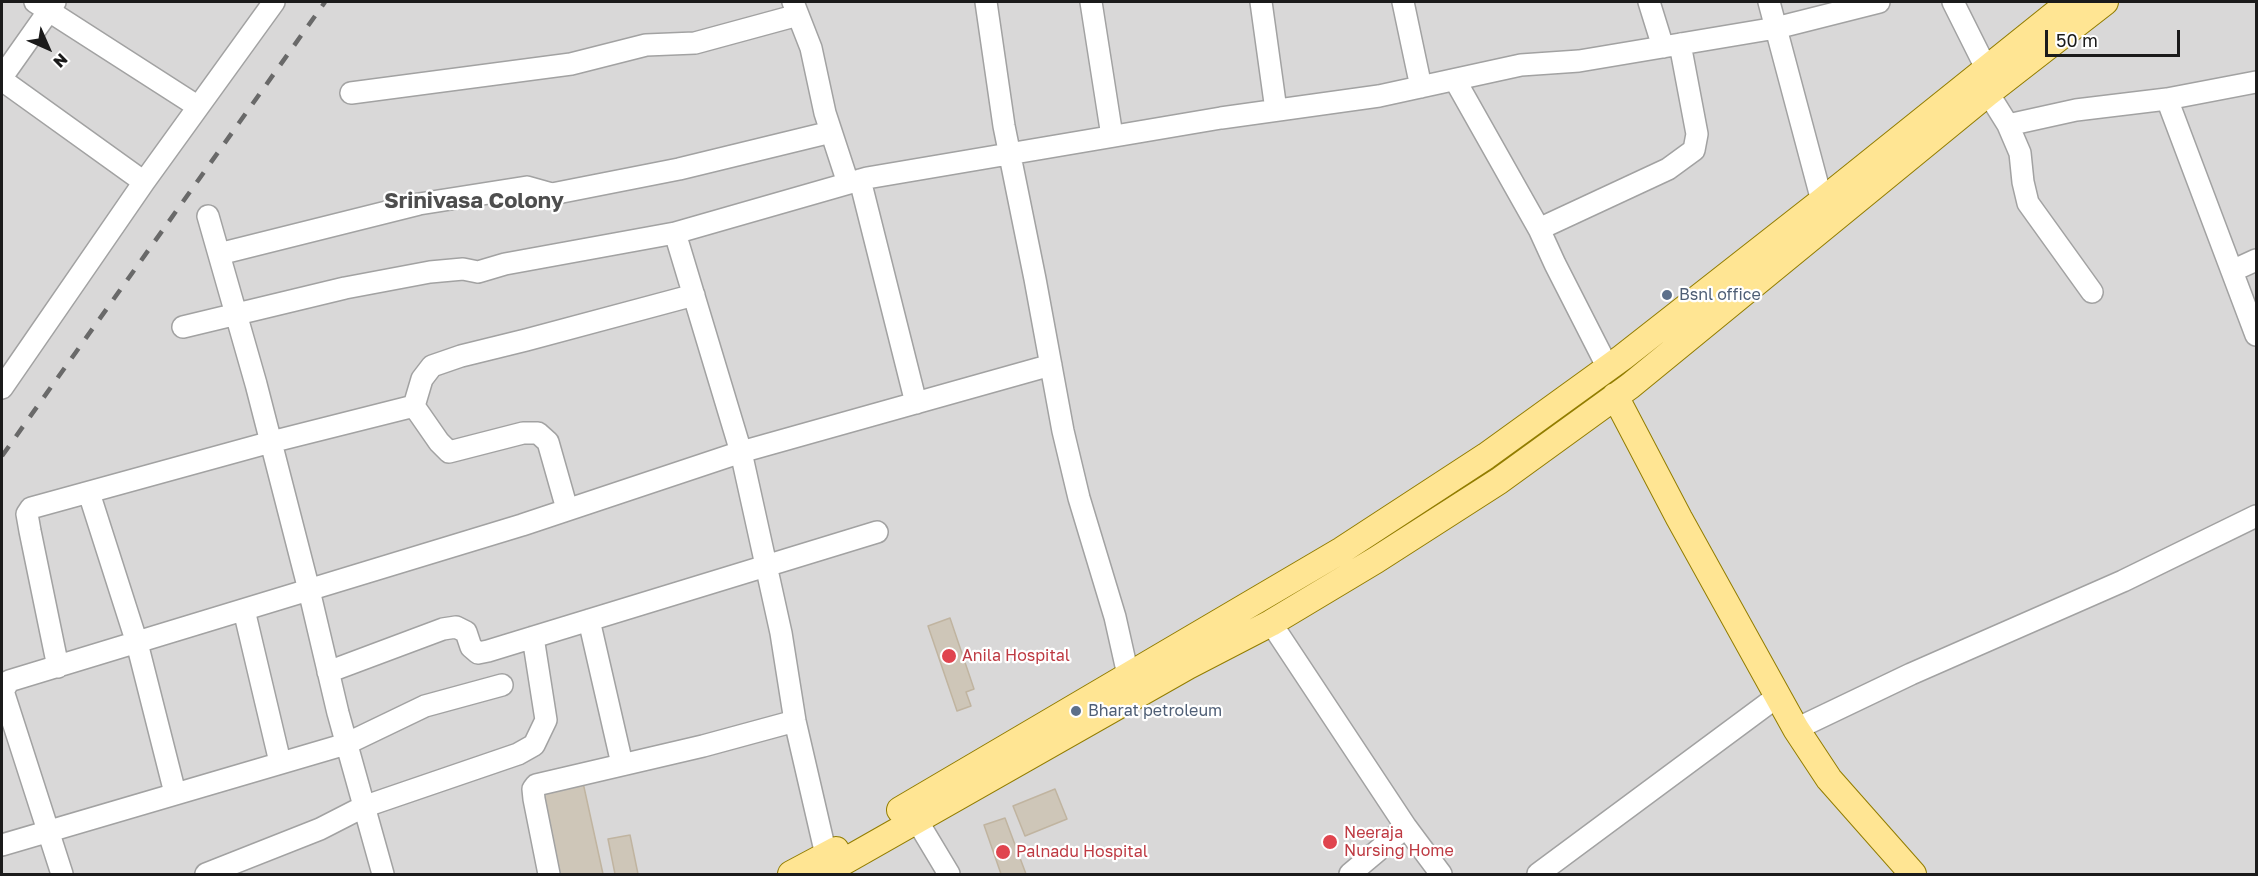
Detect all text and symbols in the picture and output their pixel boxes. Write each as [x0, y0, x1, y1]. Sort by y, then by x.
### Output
north arrow [18, 18, 78, 78]
scale bar [2048, 18, 2183, 56]
text: 50 m [2056, 29, 2098, 51]
text: N [49, 49, 72, 72]
district label: Srinivasa Colony [384, 188, 564, 214]
place label: Bsnl office [1679, 285, 1761, 305]
marker: Bsnl office [1660, 288, 1674, 302]
place label: Anila Hospital [962, 646, 1070, 666]
marker: Anila Hospital [940, 647, 958, 665]
place label: Bharat petroleum [1088, 701, 1222, 721]
marker: Bharat petroleum [1069, 704, 1083, 718]
place label: Neeraja Nursing Home [1344, 823, 1454, 861]
marker: Neeraja Nursing Home [1321, 833, 1339, 851]
place label: Palnadu Hospital [1016, 842, 1148, 862]
marker: Palnadu Hospital [994, 843, 1012, 861]

